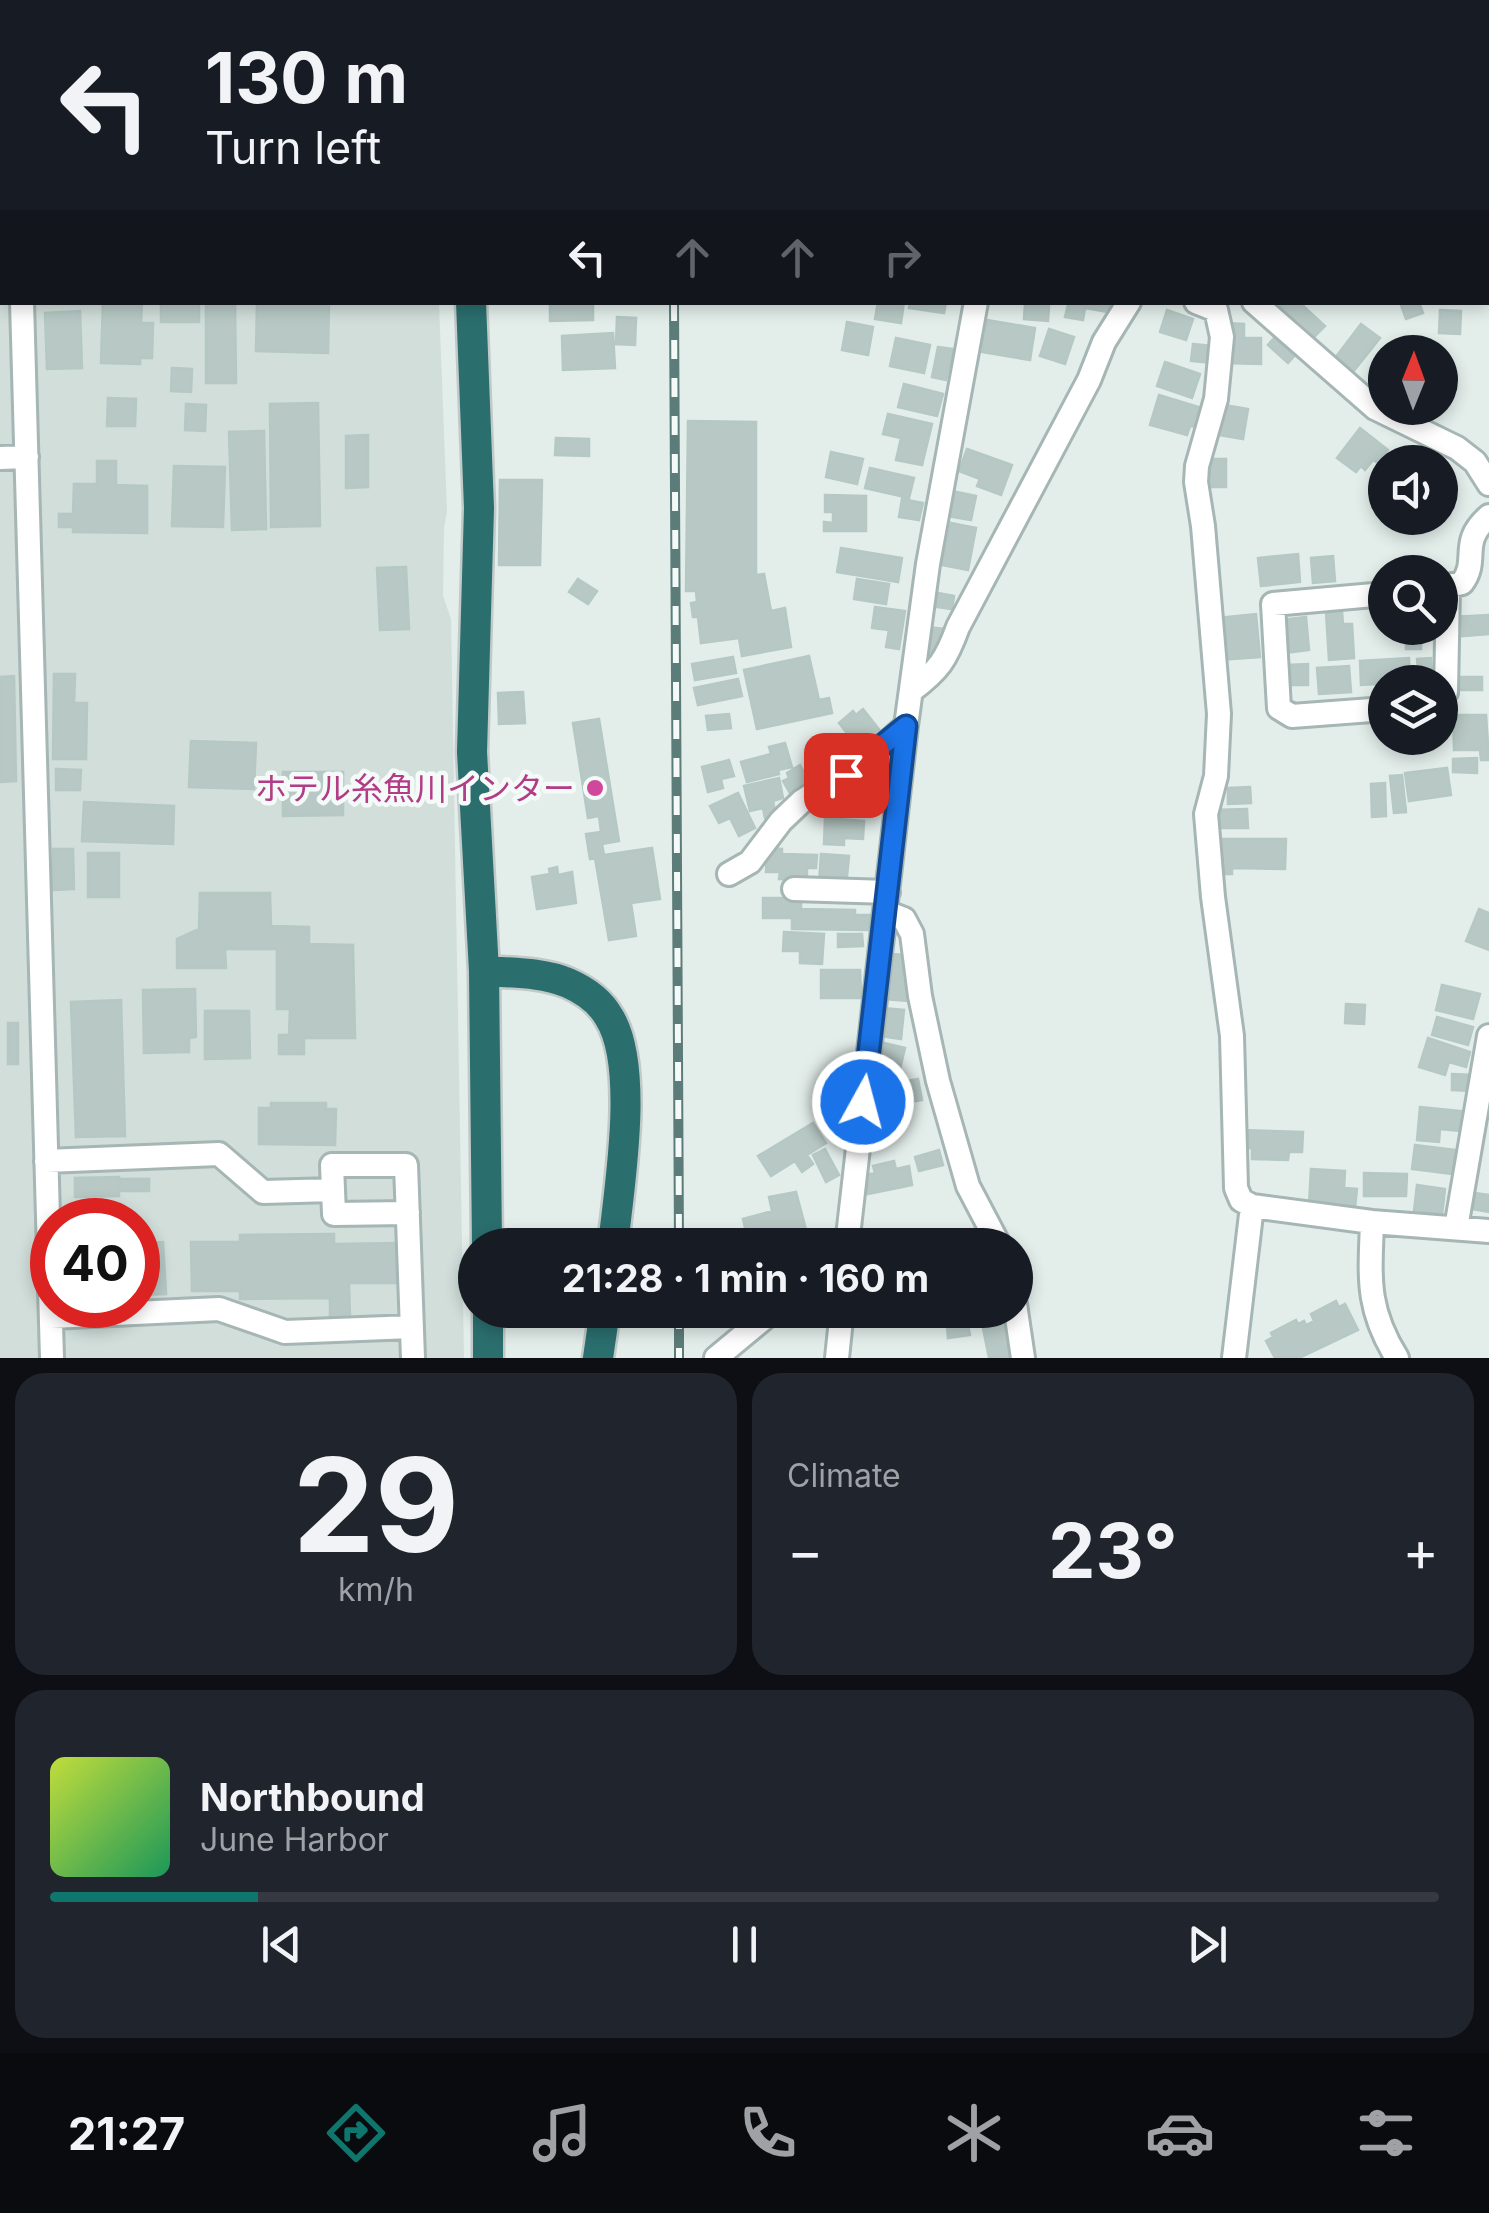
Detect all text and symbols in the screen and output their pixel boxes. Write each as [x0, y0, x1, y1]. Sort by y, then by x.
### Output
text: 130 m [205, 35, 408, 120]
icon: left [40, 40, 170, 170]
text: Turn left [205, 120, 381, 175]
icon: left [560, 230, 615, 285]
icon: ahead [665, 230, 720, 285]
icon: ahead [770, 230, 825, 285]
icon: right [875, 230, 930, 285]
north arrow [1368, 335, 1458, 425]
map controls [1368, 335, 1458, 755]
button: sound [1368, 445, 1458, 535]
button: search [1368, 555, 1458, 645]
button: layers [1368, 665, 1458, 755]
pin [804, 733, 889, 818]
icon: arrive [819, 748, 874, 803]
place label: ホテル糸魚川インター [255, 769, 575, 808]
marker: ホテル糸魚川インター [584, 777, 606, 799]
position arrow [811, 1050, 915, 1154]
speed limit sign: 40 [30, 1198, 160, 1328]
text: 21:28 · 1 min · 160 m [562, 1255, 929, 1301]
text: 29 [293, 1426, 459, 1583]
text: Climate [787, 1456, 901, 1495]
text: 23° [1048, 1505, 1178, 1596]
text: − [787, 1518, 823, 1584]
text: + [1403, 1518, 1439, 1584]
text: km/h [338, 1570, 414, 1609]
text: Northbound [200, 1774, 425, 1820]
text: June Harbor [200, 1820, 389, 1859]
icon: previous [254, 1917, 309, 1972]
icon: pause [717, 1917, 772, 1972]
icon: next [1180, 1917, 1235, 1972]
icon: directions [321, 2098, 391, 2168]
icon: music [527, 2098, 597, 2168]
icon: phone [733, 2098, 803, 2168]
icon: climate [939, 2098, 1009, 2168]
icon: car [1145, 2098, 1215, 2168]
icon: filters [1351, 2098, 1421, 2168]
text: 21:27 [68, 2106, 185, 2161]

